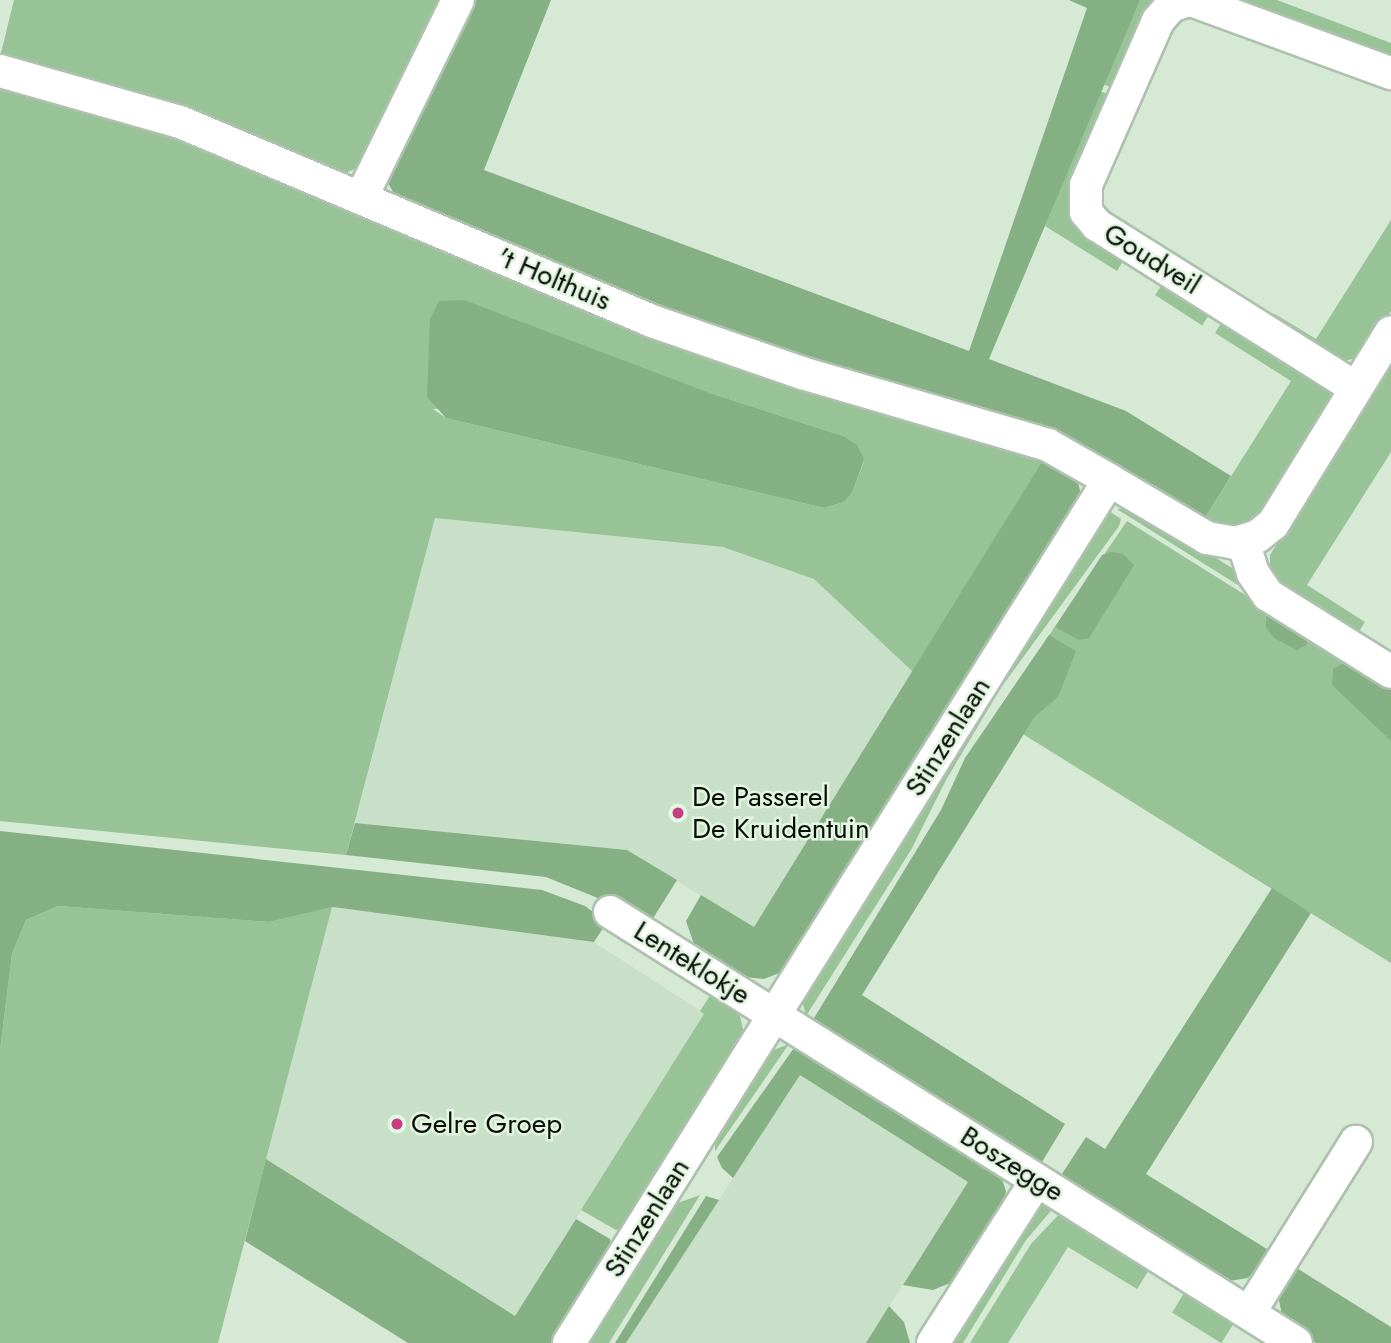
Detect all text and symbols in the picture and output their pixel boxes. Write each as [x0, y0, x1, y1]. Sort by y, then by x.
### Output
street label: Goudveil [1097, 216, 1207, 302]
street label: 't Holthuis [492, 240, 616, 318]
street label: Stinzenlaan [898, 671, 998, 803]
place label: De Passerel De Kruidentuin [692, 780, 870, 846]
marker: De Passerel De Kruidentuin [670, 805, 686, 821]
street label: Lenteklokje [628, 914, 756, 1012]
place label: Gelre Groep [411, 1107, 562, 1141]
marker: Gelre Groep [389, 1116, 405, 1132]
street label: Boszegge [954, 1119, 1070, 1209]
street label: Stinzenlaan [597, 1152, 697, 1284]

